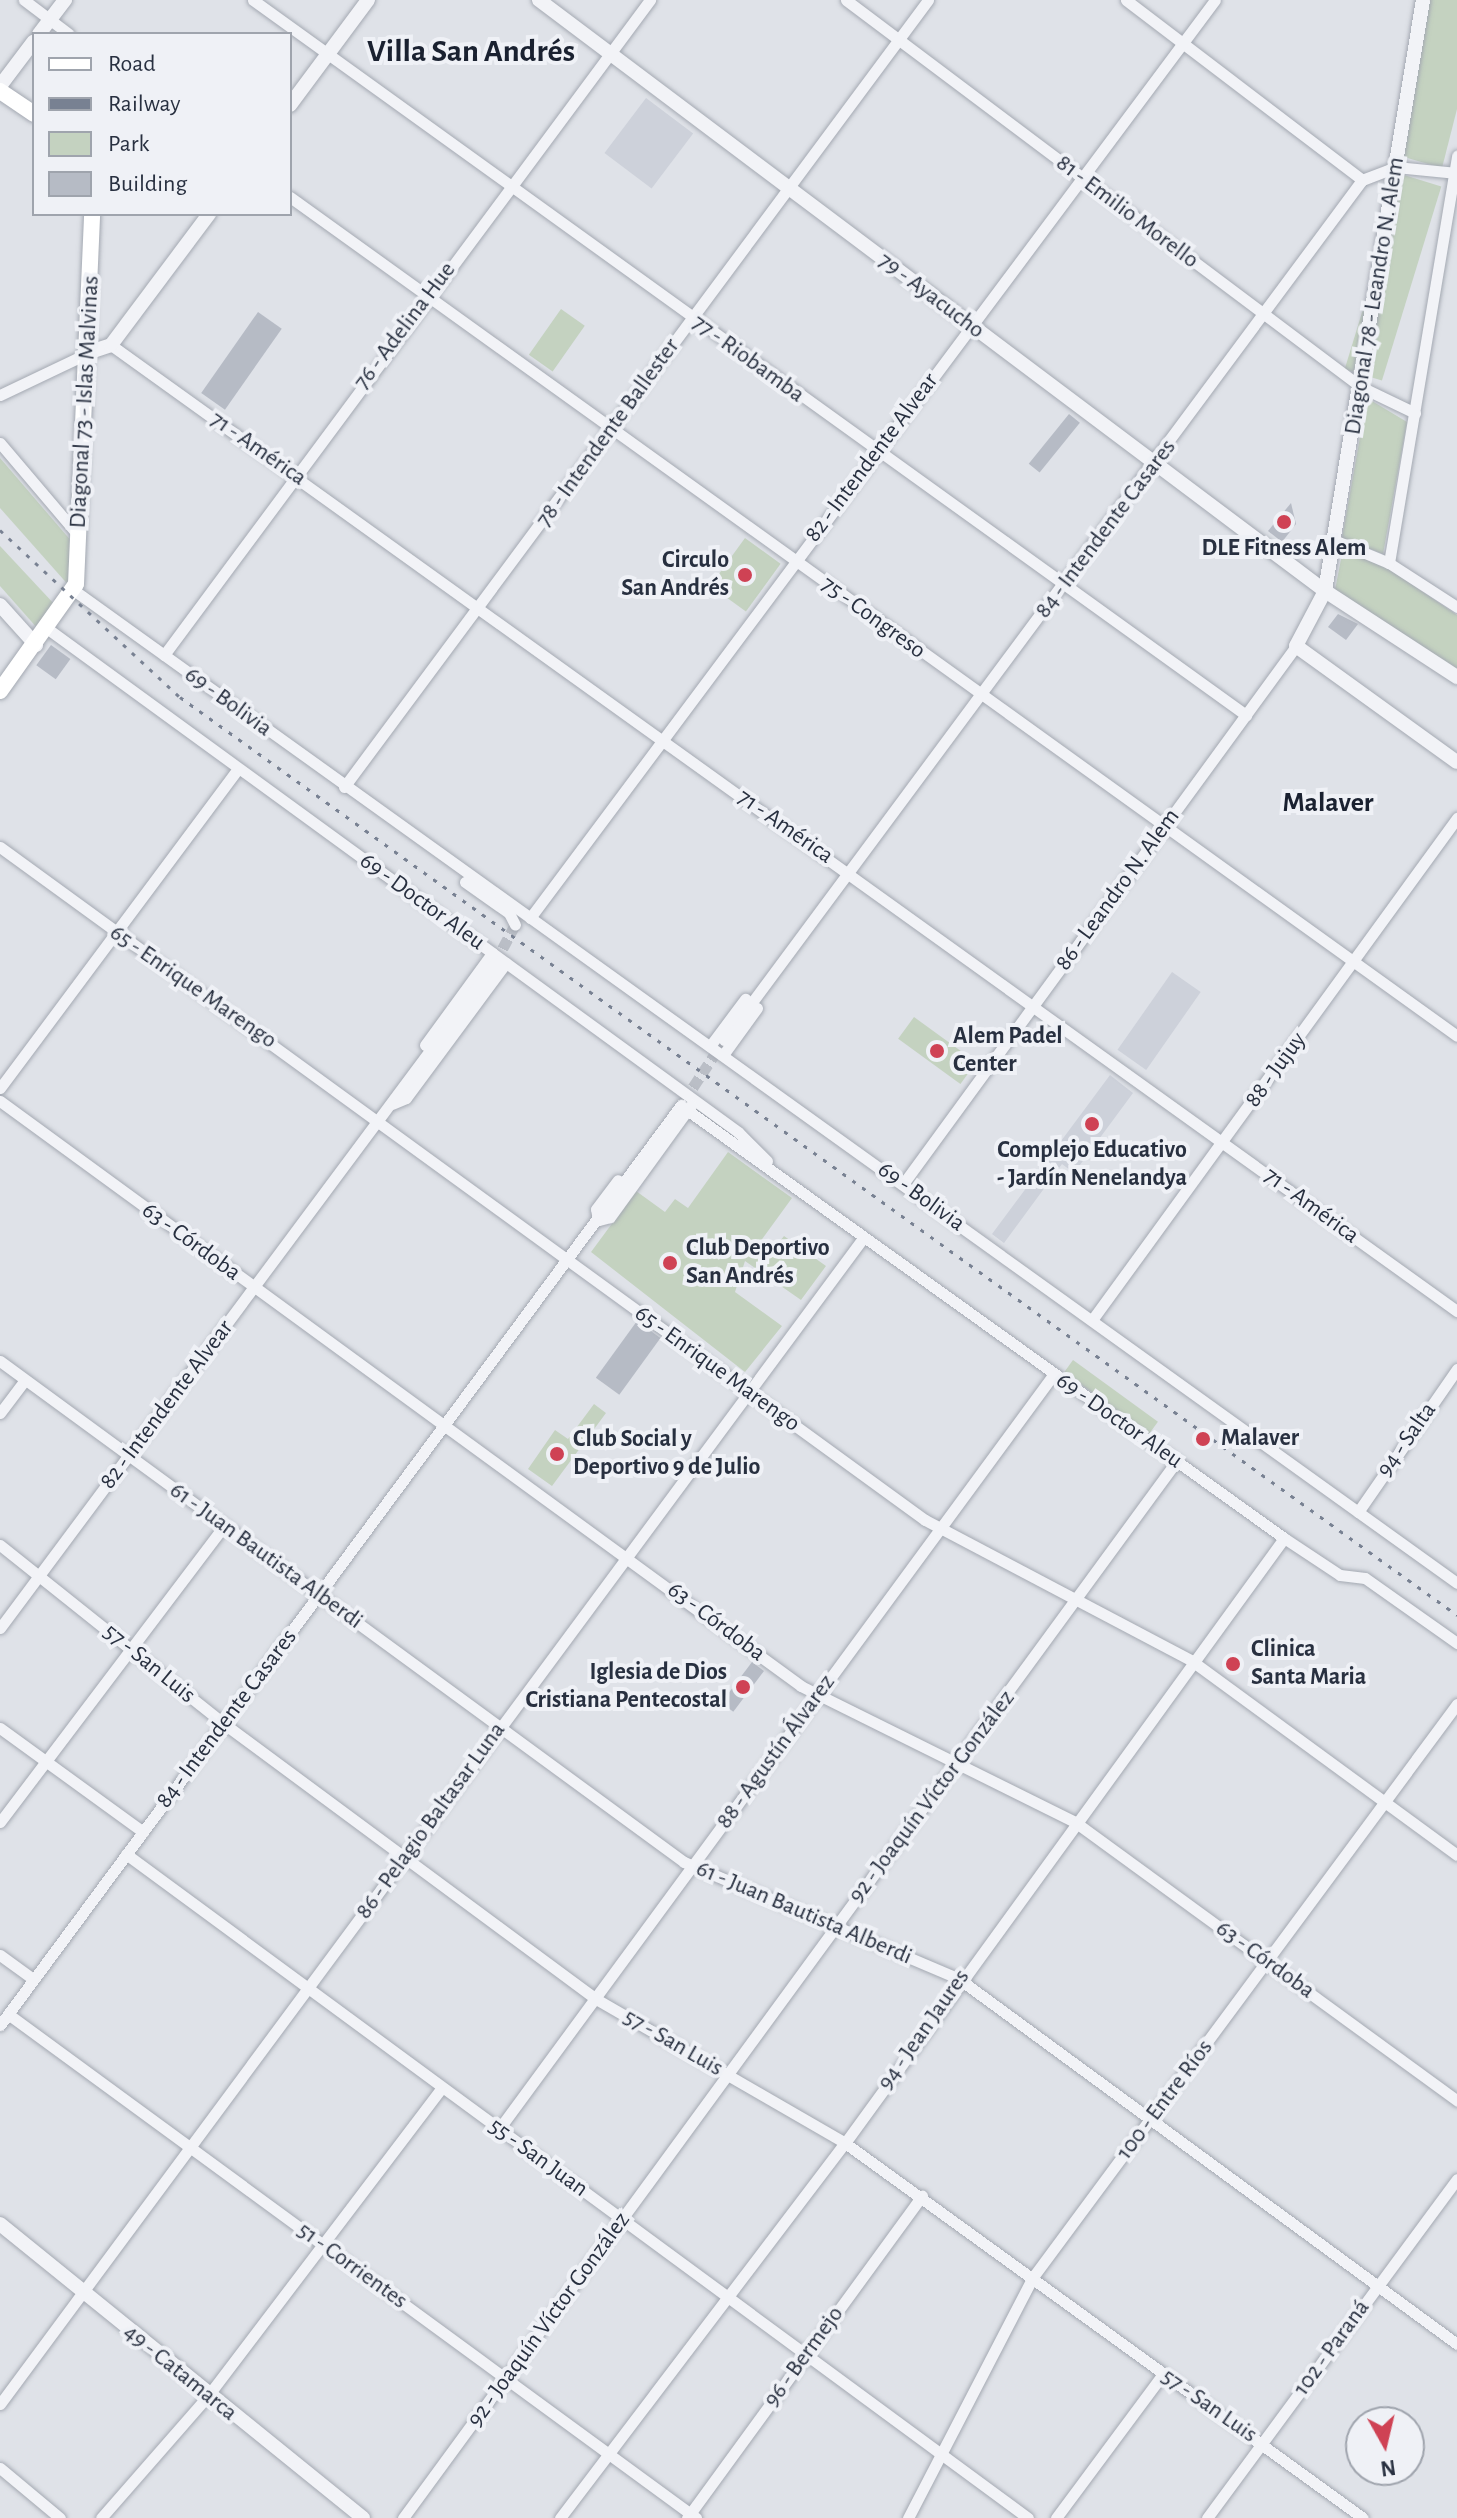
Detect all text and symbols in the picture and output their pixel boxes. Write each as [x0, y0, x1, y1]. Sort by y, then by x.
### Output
legend [32, 32, 292, 216]
district label: Villa San Andrés [367, 32, 575, 70]
text: Road [108, 52, 156, 76]
text: Railway [108, 92, 180, 116]
text: Park [108, 132, 149, 156]
street label: 81 - Emilio Morello [1050, 149, 1204, 275]
street label: Diagonal 78 - Leandro N. Alem [1339, 155, 1411, 437]
text: Building [108, 172, 187, 196]
street label: 79 - Ayacucho [872, 247, 990, 345]
street label: 76 - Adelina Hue [348, 257, 462, 395]
street label: Diagonal 73 - Islas Malvinas [64, 275, 106, 529]
street label: 77 - Riobamba [686, 309, 810, 409]
street label: 78 - Intendente Ballester [530, 333, 686, 533]
street label: 82 - Intendente Alvear [799, 368, 945, 548]
street label: 71 - América [204, 405, 312, 493]
street label: 84 - Intendente Casares [1029, 434, 1183, 624]
marker: DLE Fitness Alem [1275, 513, 1293, 531]
place label: DLE Fitness Alem [1202, 535, 1366, 563]
place label: Circulo San Andrés [621, 547, 729, 603]
marker: Circulo San Andrés [736, 566, 754, 584]
street label: 75 - Congreso [815, 570, 931, 666]
street label: 69 - Bolivia [179, 661, 277, 743]
street label: 71 - América [731, 783, 839, 871]
district label: Malaver [1282, 786, 1374, 820]
street label: 86 - Leandro N. Alem [1050, 803, 1186, 977]
street label: 69 - Doctor Aleu [354, 847, 490, 957]
street label: 65 - Enrique Marengo [104, 919, 282, 1055]
place label: Alem Padel Center [953, 1023, 1063, 1079]
street label: 88 - Jujuy [1239, 1027, 1313, 1113]
marker: Alem Padel Center [928, 1042, 946, 1060]
marker: Complejo Educativo - Jardín Nenelandya [1083, 1115, 1101, 1133]
place label: Complejo Educativo - Jardín Nenelandya [997, 1137, 1187, 1193]
street label: 69 - Bolivia [872, 1156, 970, 1238]
street label: 71 - América [1258, 1162, 1364, 1250]
street label: 63 - Córdoba [136, 1196, 246, 1288]
place label: Club Deportivo San Andrés [686, 1235, 830, 1291]
marker: Club Deportivo San Andrés [661, 1254, 679, 1272]
street label: 65 - Enrique Marengo [629, 1299, 805, 1439]
street label: 82 - Intendente Alvear [94, 1315, 240, 1495]
street label: 69 - Doctor Aleu [1050, 1367, 1188, 1475]
street label: 94 - Salta [1371, 1397, 1443, 1483]
place label: Malaver [1221, 1425, 1299, 1453]
place label: Club Social y Deportivo 9 de Julio [573, 1426, 760, 1482]
marker: Malaver [1192, 1428, 1214, 1450]
marker: Club Social y Deportivo 9 de Julio [548, 1445, 566, 1463]
street label: 61 - Juan Bautista Alberdi [164, 1476, 368, 1636]
street label: 63 - Córdoba [661, 1576, 771, 1668]
street label: 57 - San Luis [97, 1618, 201, 1710]
street label: 84 - Intendente Casares [150, 1624, 304, 1814]
place label: Clinica Santa Maria [1251, 1636, 1366, 1692]
marker: Clinica Santa Maria [1222, 1653, 1244, 1675]
place label: Iglesia de Dios Cristiana Pentecostal [525, 1659, 727, 1715]
street label: 88 - Agustín Álvarez [710, 1669, 842, 1835]
marker: Iglesia de Dios Cristiana Pentecostal [734, 1678, 752, 1696]
street label: 92 - Joaquín Víctor González [843, 1685, 1021, 1909]
street label: 86 - Pelagio Baltasar Luna [350, 1717, 512, 1925]
street label: 61 - Juan Bautista Alberdi [692, 1854, 916, 1972]
street label: 63 - Córdoba [1210, 1914, 1320, 2006]
street label: 94 - Jean Jaures [872, 1964, 976, 2096]
street label: 57 - San Luis [618, 2003, 728, 2083]
street label: 100 - Entre Ríos [1111, 2034, 1219, 2166]
street label: 55 - San Juan [483, 2112, 593, 2204]
street label: 92 - Joaquín Víctor González [461, 2207, 637, 2433]
street label: 51 - Corrientes [291, 2216, 413, 2316]
street label: 102 - Paraná [1288, 2294, 1376, 2402]
street label: 96 - Bermejo [758, 2301, 850, 2413]
street label: 49 - Catamarca [117, 2318, 243, 2428]
street label: 57 - San Luis [1156, 2363, 1262, 2449]
north arrow [1345, 2406, 1425, 2486]
text: N [1379, 2456, 1397, 2480]

